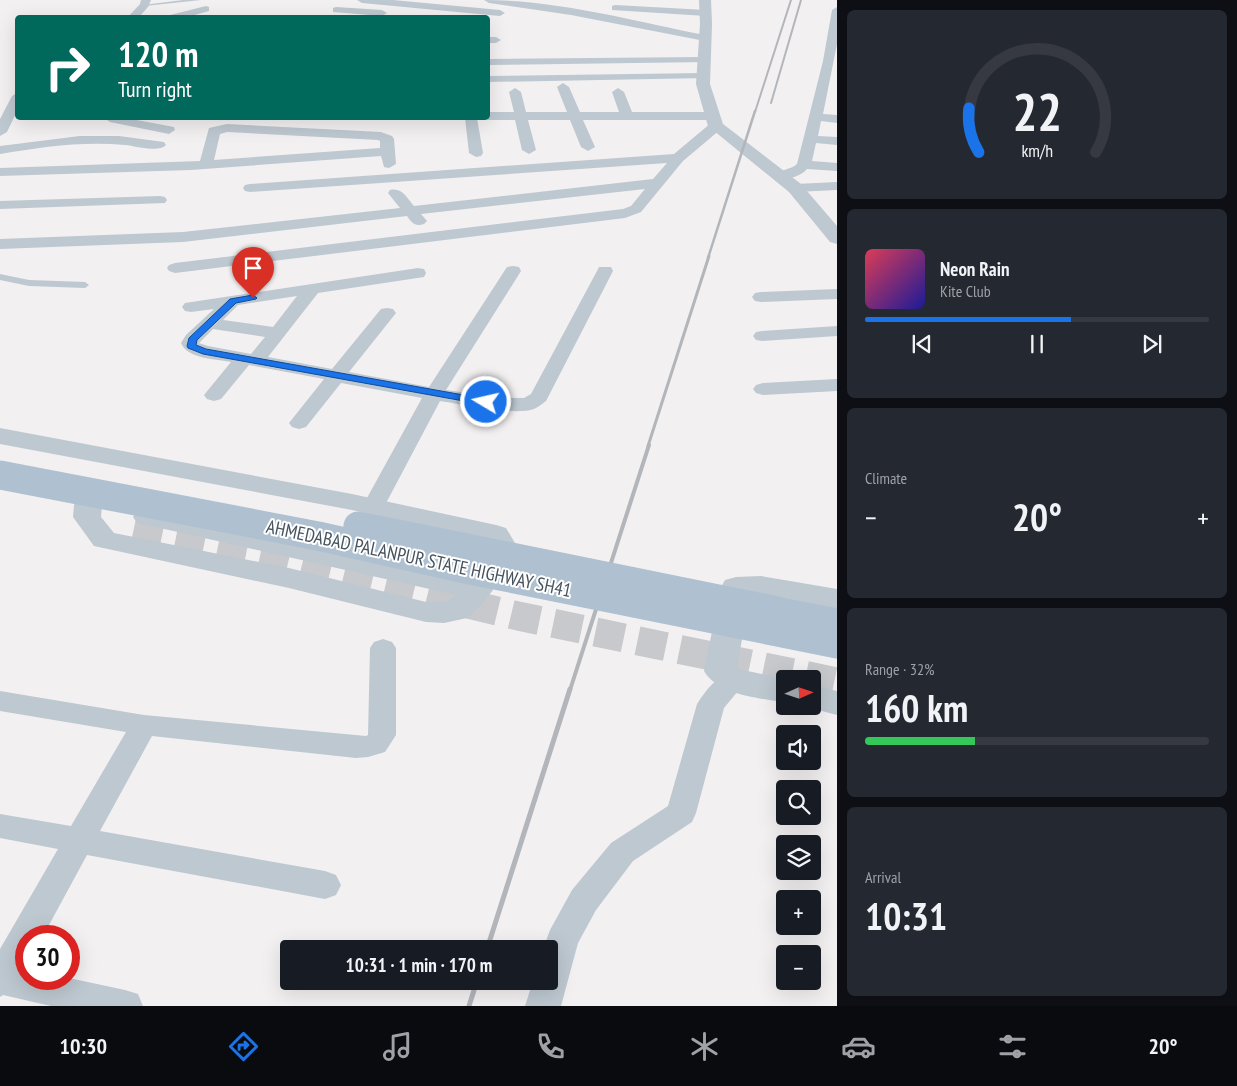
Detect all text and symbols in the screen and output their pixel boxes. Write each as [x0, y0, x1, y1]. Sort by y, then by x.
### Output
text: 120 m [118, 31, 199, 77]
icon: right [35, 35, 100, 100]
text: Turn right [118, 75, 192, 103]
text: 22 [1012, 78, 1062, 145]
text: km/h [1021, 139, 1053, 162]
pin [232, 247, 274, 298]
icon: arrive [239, 254, 267, 282]
text: Neon Rain [940, 257, 1009, 281]
text: Kite Club [940, 281, 991, 301]
icon: previous [908, 330, 936, 358]
icon: pause [1023, 330, 1051, 358]
icon: next [1138, 330, 1166, 358]
position arrow [459, 375, 511, 427]
text: Climate [865, 468, 907, 488]
text: 20° [1012, 492, 1062, 541]
text: − [865, 499, 877, 536]
text: + [1197, 499, 1209, 536]
street label: AHMEDABAD PALANPUR STATE HIGHWAY SH41 [264, 514, 574, 602]
text: Range · 32% [865, 659, 934, 679]
north arrow [776, 670, 821, 715]
map controls [776, 670, 821, 990]
text: 160 km [865, 683, 968, 732]
button: sound [776, 725, 821, 770]
button: search [776, 780, 821, 825]
button: layers [776, 835, 821, 880]
text: Arrival [865, 867, 901, 887]
button: + [776, 890, 821, 935]
text: 10:31 [865, 891, 947, 940]
speed limit sign: 30 [15, 925, 80, 990]
button: − [776, 945, 821, 990]
text: 10:31 · 1 min · 170 m [346, 953, 492, 977]
icon: directions [226, 1029, 261, 1064]
icon: music [380, 1029, 415, 1064]
icon: phone [533, 1029, 568, 1064]
icon: climate [687, 1029, 722, 1064]
icon: car [841, 1029, 876, 1064]
icon: filters [995, 1029, 1030, 1064]
text: 10:30 [59, 1032, 107, 1060]
text: 20° [1148, 1032, 1178, 1060]

